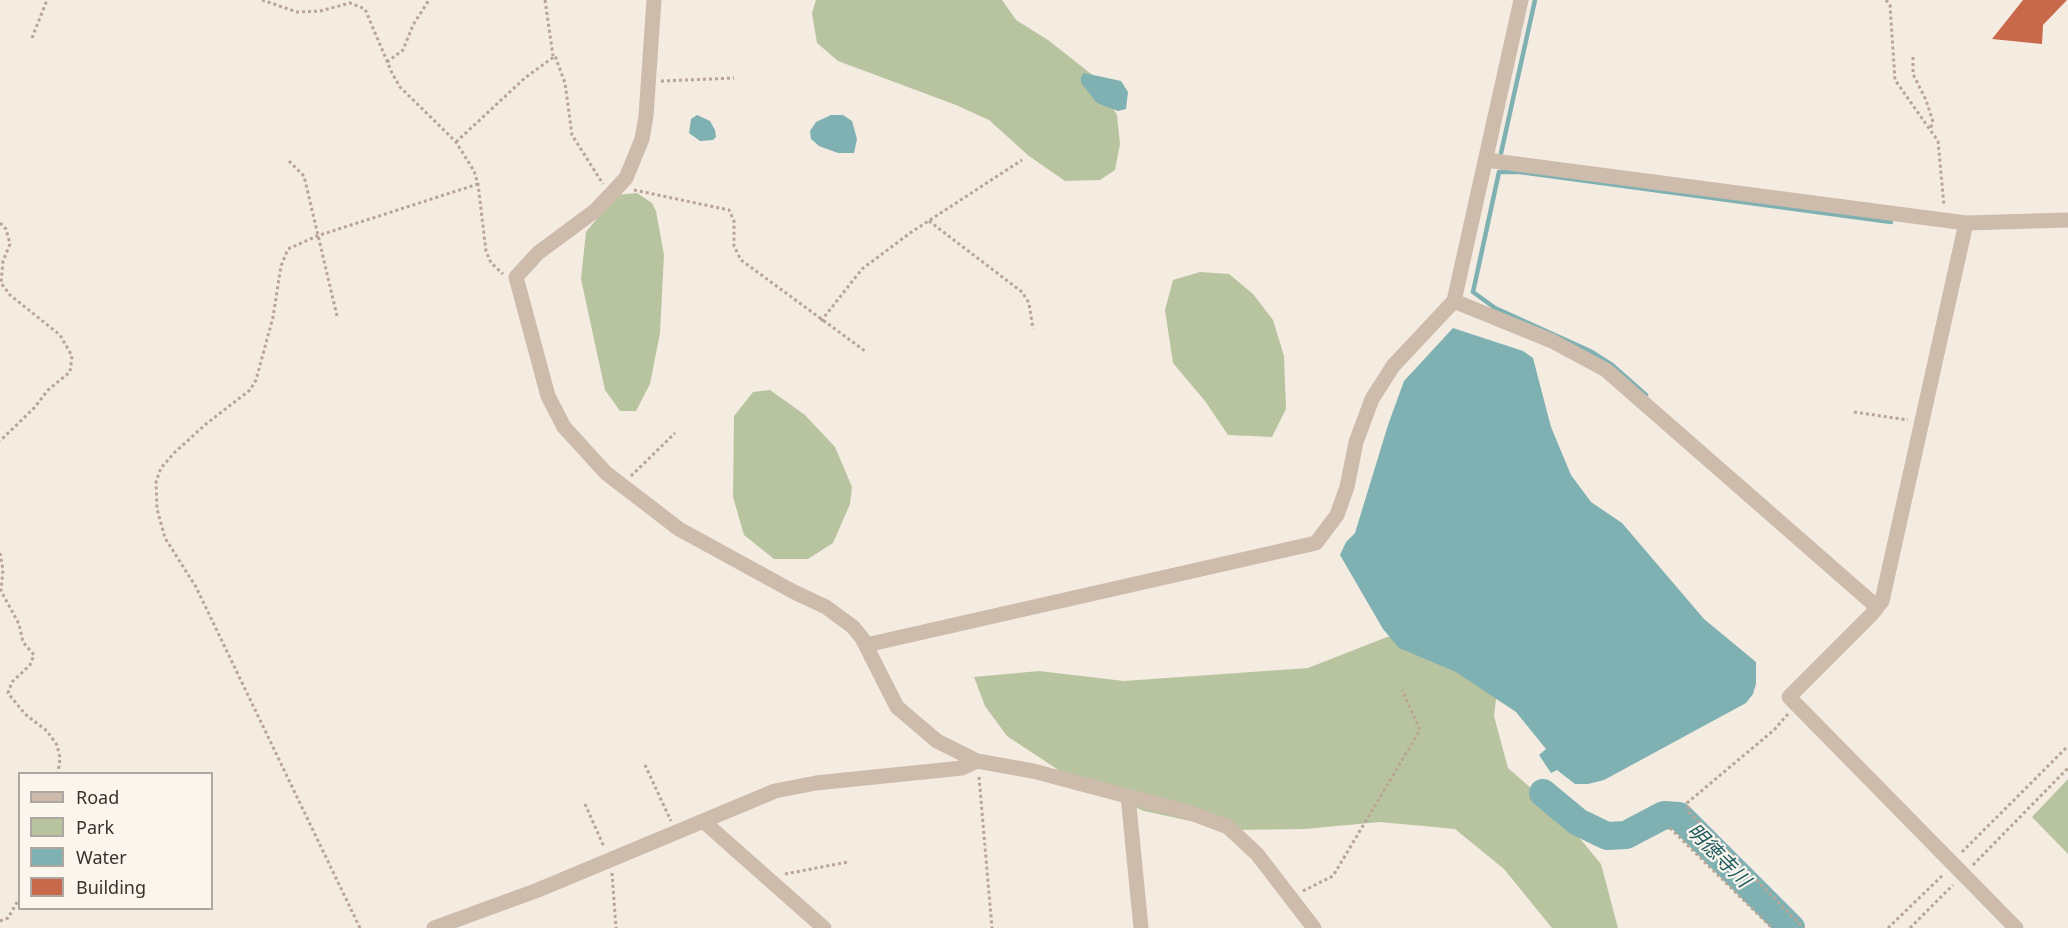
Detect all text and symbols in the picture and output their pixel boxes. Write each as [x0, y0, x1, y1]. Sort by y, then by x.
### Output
legend [18, 772, 213, 910]
text: Road [76, 785, 119, 809]
text: Park [76, 815, 114, 839]
water label: 明徳寺川 [1681, 819, 1755, 893]
text: Water [76, 845, 127, 869]
text: Building [76, 875, 146, 899]

